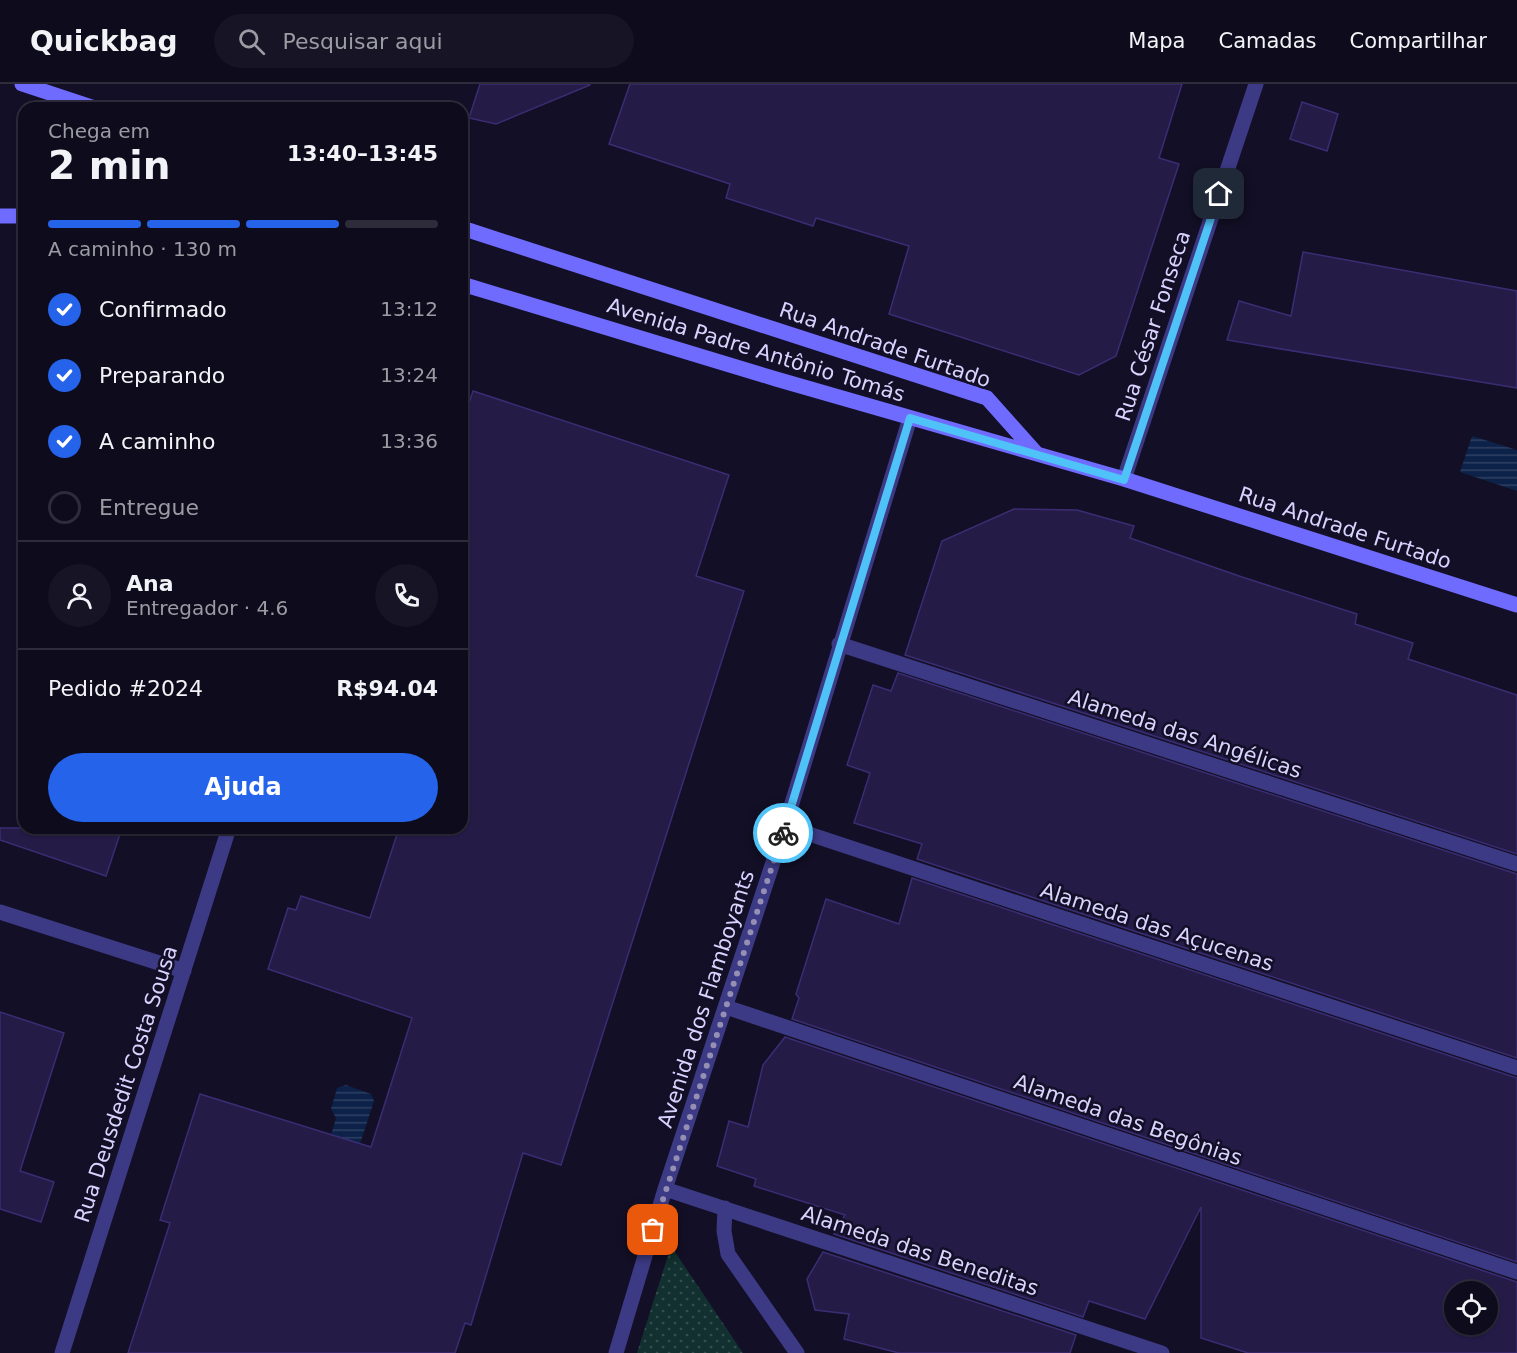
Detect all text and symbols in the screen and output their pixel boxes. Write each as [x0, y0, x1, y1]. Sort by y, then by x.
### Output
search box [214, 14, 634, 68]
text: Quickbag [30, 25, 178, 58]
icon: search [235, 25, 268, 58]
text: Pesquisar aqui [283, 29, 443, 54]
text: Mapa [1128, 29, 1185, 53]
text: Camadas [1218, 29, 1316, 53]
text: Compartilhar [1349, 29, 1487, 53]
text: Chega em [48, 119, 150, 143]
text: 13:40–13:45 [287, 141, 438, 166]
text: 2 min [48, 143, 170, 188]
pin [1193, 168, 1244, 219]
icon: home [1202, 177, 1235, 210]
street label: Rua César Fonseca [1111, 228, 1195, 424]
text: A caminho · 130 m [48, 237, 237, 261]
icon: check [48, 293, 81, 326]
street label: Avenida Padre Antônio Tomás [604, 293, 908, 407]
text: Confirmado [99, 297, 227, 322]
text: 13:12 [380, 297, 438, 321]
street label: Rua Andrade Furtado [776, 298, 994, 392]
icon: check [48, 359, 81, 392]
text: Preparando [99, 363, 225, 388]
text: 13:24 [380, 363, 438, 387]
icon: check [48, 425, 81, 458]
text: A caminho [99, 429, 216, 454]
text: 13:36 [380, 429, 438, 453]
street label: Rua Andrade Furtado [1236, 482, 1454, 574]
text: Entregue [99, 495, 199, 520]
button: person [48, 564, 111, 627]
button: phone [375, 564, 438, 627]
text: Ana [126, 571, 174, 596]
text: Entregador · 4.6 [126, 596, 288, 620]
text: Pedido #2024 [48, 676, 203, 701]
text: R$94.04 [336, 676, 438, 701]
street label: Alameda das Angélicas [1065, 685, 1305, 783]
button: Ajuda [48, 753, 438, 822]
courier [753, 803, 813, 863]
icon: bike [767, 817, 800, 850]
street label: Avenida dos Flamboyants [653, 867, 759, 1131]
street label: Alameda das Açucenas [1037, 878, 1277, 976]
street label: Rua Deusdedit Costa Sousa [70, 943, 182, 1225]
street label: Alameda das Begônias [1011, 1070, 1245, 1170]
street label: Alameda das Beneditas [798, 1201, 1042, 1301]
pin [627, 1204, 678, 1255]
icon: bag [636, 1213, 669, 1246]
map controls [1444, 1281, 1498, 1335]
button: locate [1444, 1281, 1498, 1335]

